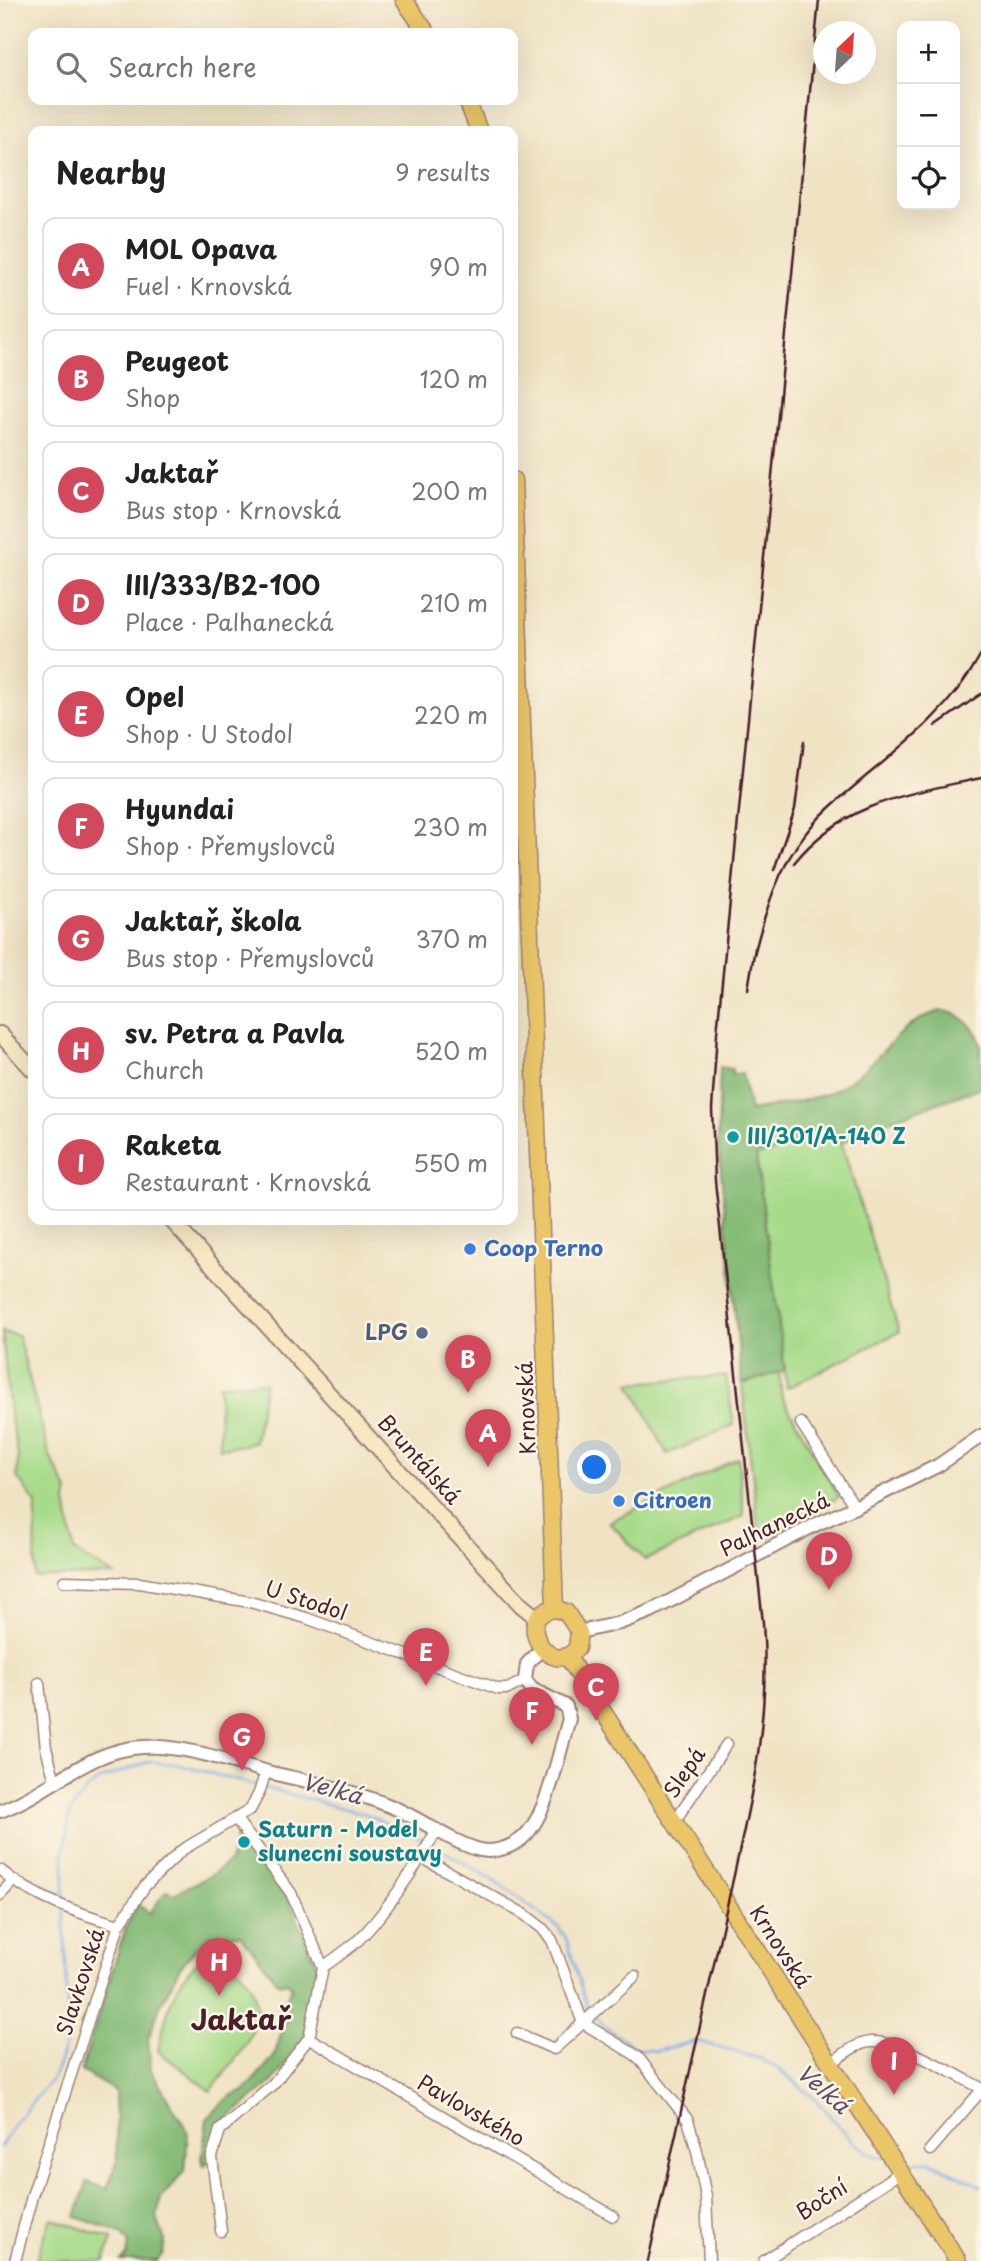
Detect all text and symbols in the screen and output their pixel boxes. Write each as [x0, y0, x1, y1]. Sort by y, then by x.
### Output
north arrow [813, 21, 876, 84]
map controls [897, 21, 960, 210]
button: + [897, 21, 960, 84]
search box [28, 28, 518, 105]
text: Search here [108, 47, 257, 86]
icon: search [52, 48, 90, 86]
button: − [897, 84, 960, 147]
button: locate [897, 147, 960, 210]
text: Nearby [56, 149, 166, 194]
text: 9 results [395, 154, 490, 189]
text: MOL Opava [125, 229, 277, 268]
text: A [72, 249, 90, 284]
text: 90 m [429, 249, 488, 284]
text: Fuel · Krnovská [125, 268, 292, 303]
text: Peugeot [125, 341, 229, 380]
text: B [73, 361, 89, 396]
text: 120 m [420, 361, 488, 396]
text: Shop [125, 380, 180, 415]
text: Jaktař [125, 453, 218, 492]
text: C [72, 473, 90, 508]
text: 200 m [411, 473, 488, 508]
text: Bus stop · Krnovská [125, 492, 341, 527]
text: III/333/B2-100 [125, 565, 320, 604]
text: D [72, 585, 90, 620]
text: 210 m [420, 585, 488, 620]
text: Place · Palhanecká [125, 604, 333, 639]
text: Opel [125, 677, 184, 716]
text: E [74, 697, 88, 732]
text: 220 m [414, 697, 488, 732]
text: Shop · U Stodol [125, 716, 293, 751]
text: Hyundai [125, 789, 234, 828]
text: F [74, 809, 88, 844]
text: 230 m [413, 809, 488, 844]
text: Shop · Přemyslovců [125, 828, 336, 863]
text: Jaktař, škola [125, 901, 302, 940]
text: G [72, 921, 90, 956]
text: 370 m [415, 921, 488, 956]
text: Bus stop · Přemyslovců [125, 940, 374, 975]
text: sv. Petra a Pavla [125, 1013, 344, 1052]
text: H [72, 1033, 90, 1068]
text: 520 m [415, 1033, 488, 1068]
text: Church [125, 1052, 204, 1087]
place label: III/301/A-140 Z [747, 1119, 906, 1151]
text: Raketa [125, 1125, 221, 1164]
marker: III/301/A-140 Z [725, 1129, 741, 1145]
text: I [77, 1145, 85, 1180]
text: 550 m [413, 1145, 488, 1180]
text: Restaurant · Krnovská [125, 1164, 371, 1199]
place label: Coop Terno [484, 1231, 603, 1263]
marker: Coop Terno [462, 1241, 478, 1257]
place label: LPG [365, 1315, 408, 1347]
marker: LPG [414, 1325, 430, 1341]
pin: B [445, 1335, 491, 1393]
street label: Krnovská [507, 1361, 543, 1455]
street label: Bruntálská [371, 1407, 470, 1511]
pin: A [465, 1409, 511, 1467]
your location [577, 1450, 611, 1484]
place label: Citroen [633, 1483, 712, 1515]
street label: Palhanecká [714, 1483, 834, 1564]
marker: Citroen [611, 1493, 627, 1509]
pin: D [806, 1532, 852, 1590]
street label: U Stodol [261, 1571, 352, 1627]
pin: E [403, 1628, 449, 1686]
pin: C [573, 1663, 619, 1721]
pin: F [509, 1687, 555, 1745]
pin: G [219, 1713, 265, 1771]
street label: Slepá [655, 1740, 712, 1804]
water label: Velká [298, 1763, 367, 1813]
place label: Saturn - Model slunecni soustavy [258, 1812, 442, 1868]
marker: Saturn - Model slunecni soustavy [236, 1834, 252, 1850]
street label: Krnovská [743, 1898, 820, 1994]
street label: Slavkovská [47, 1923, 112, 2039]
pin: H [196, 1938, 242, 1996]
district label: Jaktař [191, 1997, 292, 2040]
pin: I [871, 2037, 917, 2095]
water label: Velká [789, 2055, 859, 2122]
street label: Pavlovského [412, 2066, 532, 2153]
street label: Boční [789, 2170, 853, 2227]

